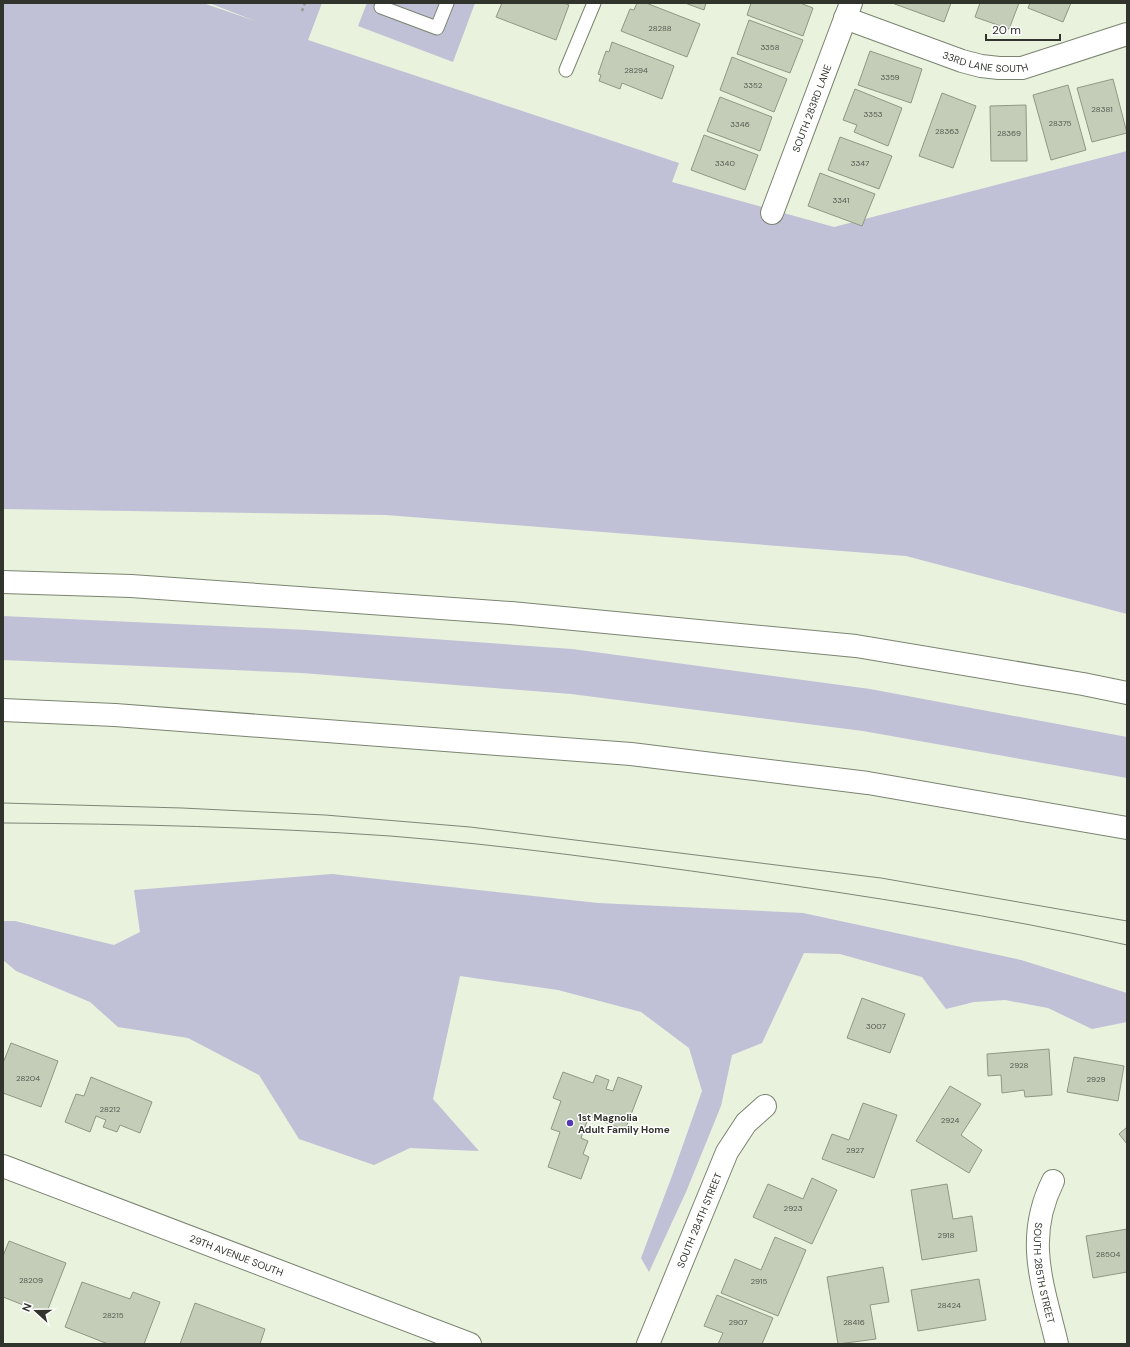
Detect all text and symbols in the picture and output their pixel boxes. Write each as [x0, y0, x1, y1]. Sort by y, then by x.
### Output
scale bar [986, 16, 1060, 42]
text: 20 m [992, 22, 1021, 38]
house number: 28288 [648, 23, 672, 33]
house number: 3358 [760, 42, 780, 52]
street label: 33RD LANE SOUTH [941, 48, 1030, 75]
street label: SOUTH 283RD LANE [789, 62, 834, 154]
house number: 28294 [624, 65, 648, 75]
house number: 3359 [880, 72, 900, 82]
house number: 3352 [744, 80, 763, 90]
house number: 28381 [1091, 104, 1113, 114]
house number: 3353 [863, 109, 883, 119]
house number: 28375 [1049, 118, 1072, 128]
house number: 3346 [730, 119, 750, 129]
house number: 28363 [935, 126, 959, 136]
house number: 28369 [997, 128, 1021, 138]
house number: 3340 [715, 158, 735, 168]
house number: 3347 [851, 158, 869, 168]
house number: 3341 [833, 195, 849, 205]
house number: 3007 [866, 1021, 886, 1031]
house number: 2928 [1010, 1060, 1029, 1070]
house number: 28204 [16, 1073, 40, 1083]
house number: 2929 [1087, 1074, 1105, 1084]
house number: 28212 [100, 1104, 121, 1114]
place label: 1st Magnolia Adult Family Home [578, 1111, 670, 1136]
house number: 2924 [941, 1115, 960, 1125]
marker: 1st Magnolia Adult Family Home [565, 1118, 575, 1128]
house number: 2927 [846, 1145, 864, 1155]
street label: SOUTH 284TH STREET [674, 1170, 725, 1270]
house number: 2923 [784, 1203, 803, 1213]
street label: SOUTH 285TH STREET [1031, 1222, 1058, 1325]
house number: 2918 [938, 1230, 955, 1240]
street label: 29TH AVENUE SOUTH [188, 1232, 285, 1279]
house number: 28504 [1096, 1249, 1120, 1259]
house number: 28209 [19, 1275, 43, 1285]
house number: 2915 [751, 1276, 768, 1286]
north arrow [16, 1291, 56, 1331]
house number: 28424 [937, 1300, 961, 1310]
text: N [19, 1301, 35, 1314]
house number: 28215 [102, 1310, 124, 1320]
house number: 2907 [728, 1317, 748, 1327]
house number: 28416 [843, 1317, 865, 1327]

